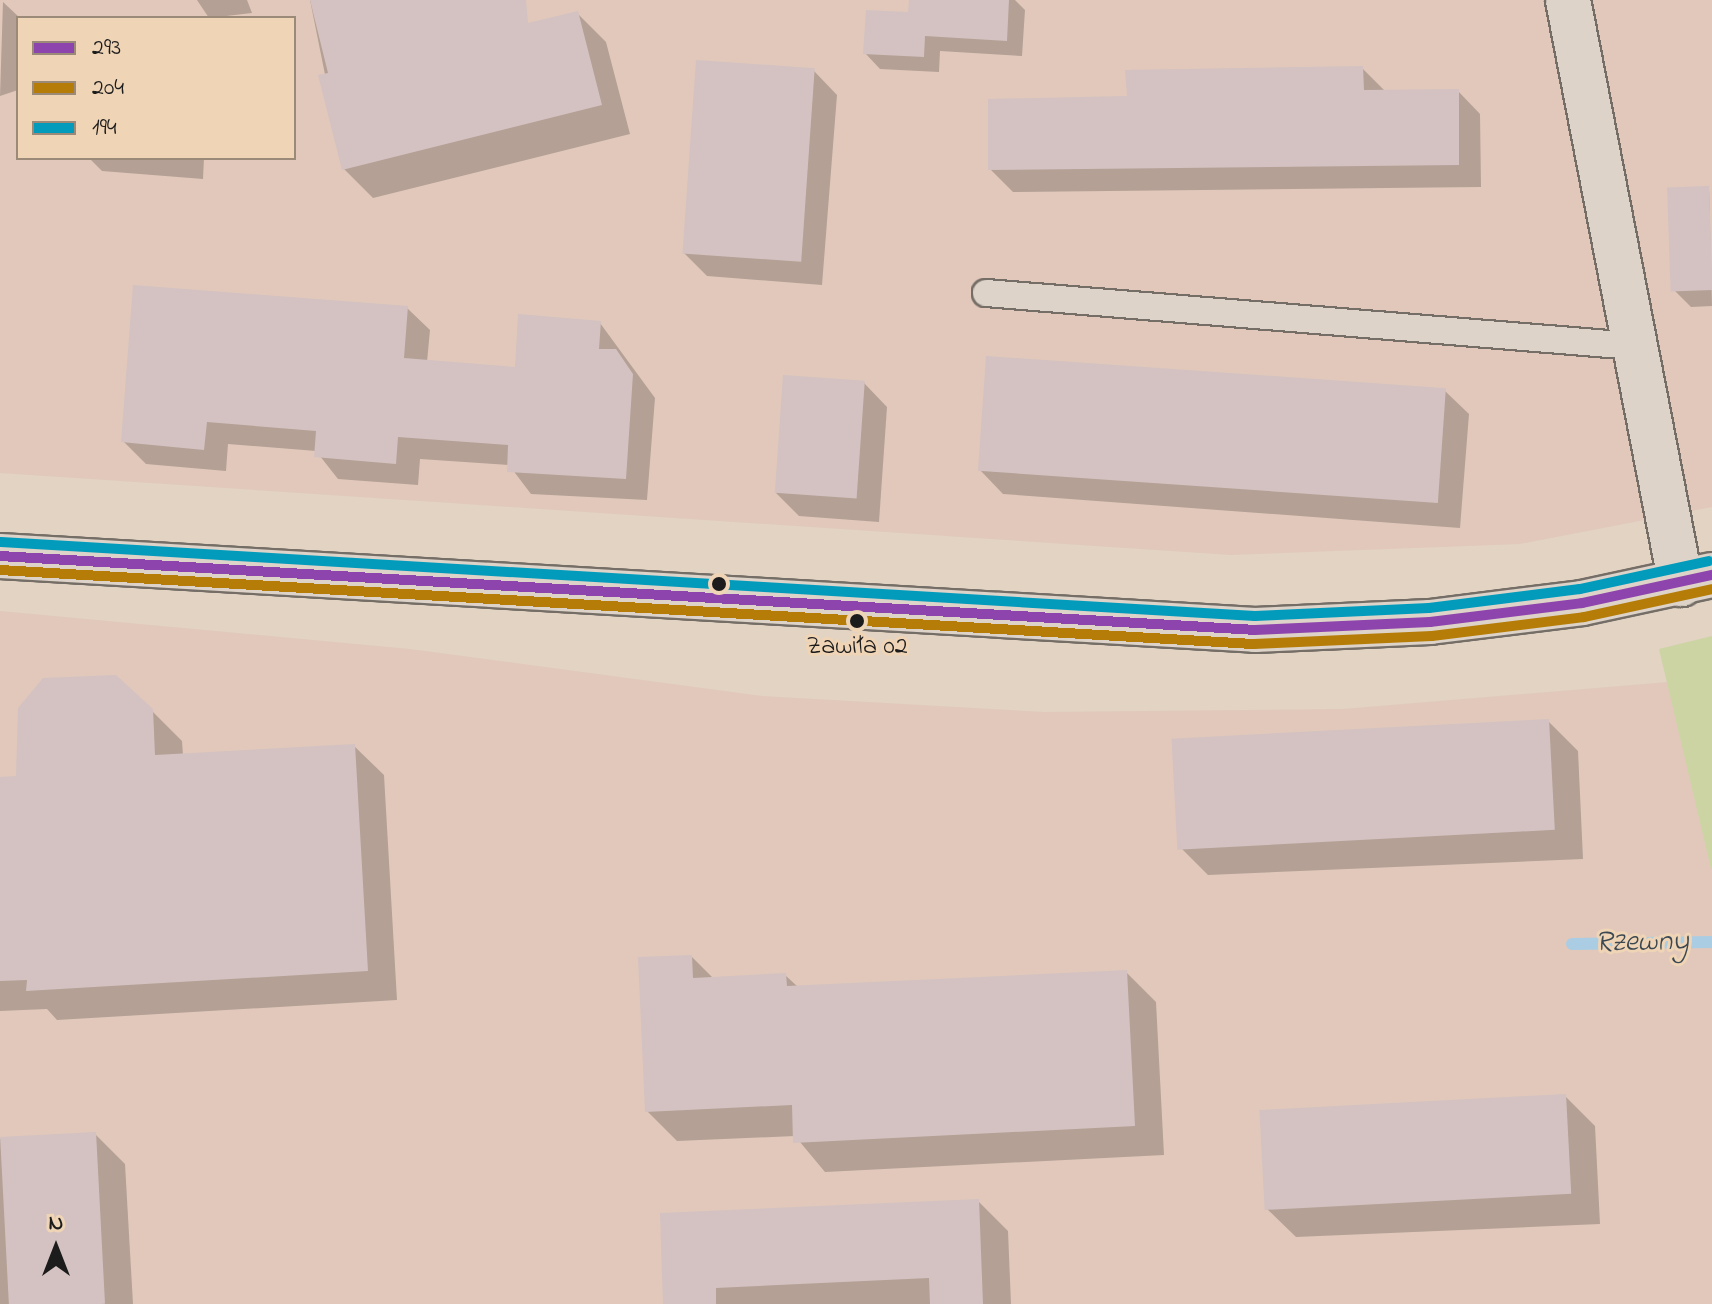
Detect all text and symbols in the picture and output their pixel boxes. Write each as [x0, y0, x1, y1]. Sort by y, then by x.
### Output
legend [16, 16, 296, 160]
text: 293 [92, 31, 121, 66]
text: 204 [92, 71, 124, 106]
text: 194 [92, 111, 117, 146]
unlabelled marker [711, 576, 727, 592]
marker: Zawiła 02 [849, 613, 865, 629]
place label: Zawiła 02 [806, 632, 908, 664]
water label: Rzewny [1595, 924, 1689, 962]
north arrow [16, 1208, 96, 1288]
text: N [49, 1208, 63, 1240]

